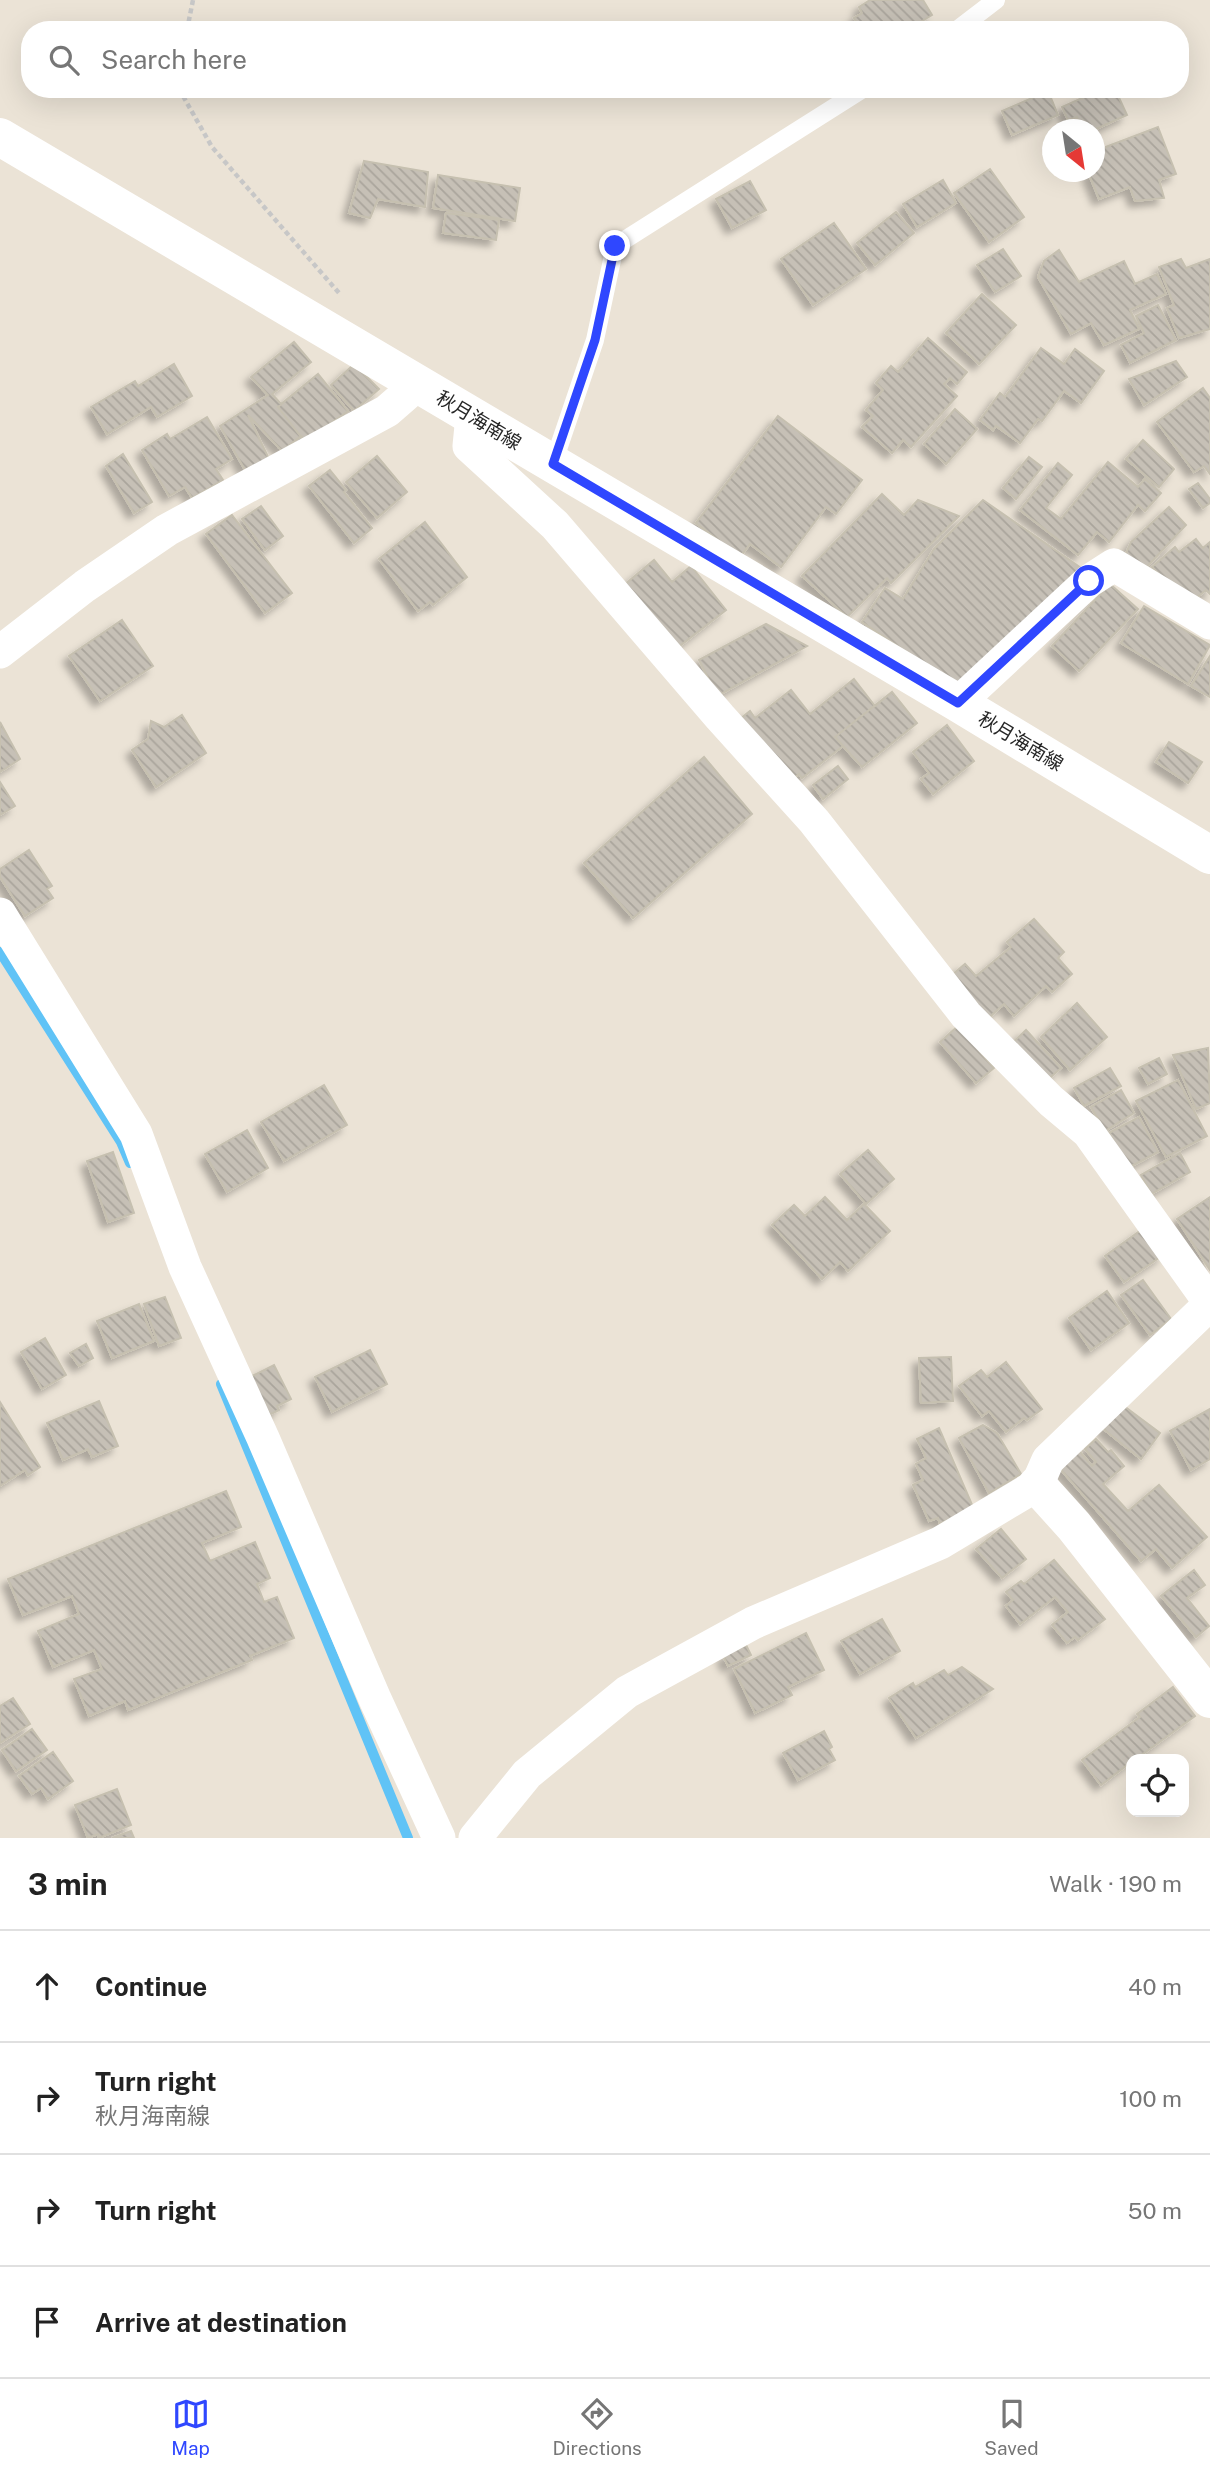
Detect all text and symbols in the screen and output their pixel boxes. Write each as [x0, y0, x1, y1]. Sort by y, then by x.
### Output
search box [21, 21, 1189, 98]
icon: search [45, 41, 83, 79]
text: Search here [101, 44, 247, 75]
north arrow [1042, 119, 1105, 182]
route end [599, 230, 630, 261]
street label: 秋月海南線 [433, 386, 525, 454]
route start [1073, 565, 1104, 596]
street label: 秋月海南線 [975, 707, 1067, 775]
map controls [1126, 1754, 1189, 1817]
button: locate [1126, 1754, 1189, 1817]
text: 3 min [28, 1866, 107, 1902]
text: Walk · 190 m [1049, 1870, 1182, 1897]
icon: ahead [28, 1967, 66, 2005]
text: Continue [95, 1971, 207, 2002]
text: 40 m [1128, 1973, 1182, 2000]
text: Turn right [95, 2066, 217, 2097]
icon: right [28, 2079, 66, 2117]
text: 100 m [1119, 2085, 1182, 2112]
text: 秋月海南線 [95, 2102, 210, 2129]
icon: right [28, 2191, 66, 2229]
text: Turn right [95, 2195, 217, 2226]
text: 50 m [1128, 2197, 1182, 2224]
icon: arrive [28, 2303, 66, 2341]
text: Arrive at destination [95, 2307, 347, 2338]
tab: Map [171, 2395, 210, 2459]
tab: Directions [552, 2395, 642, 2459]
tab: Saved [984, 2395, 1039, 2459]

